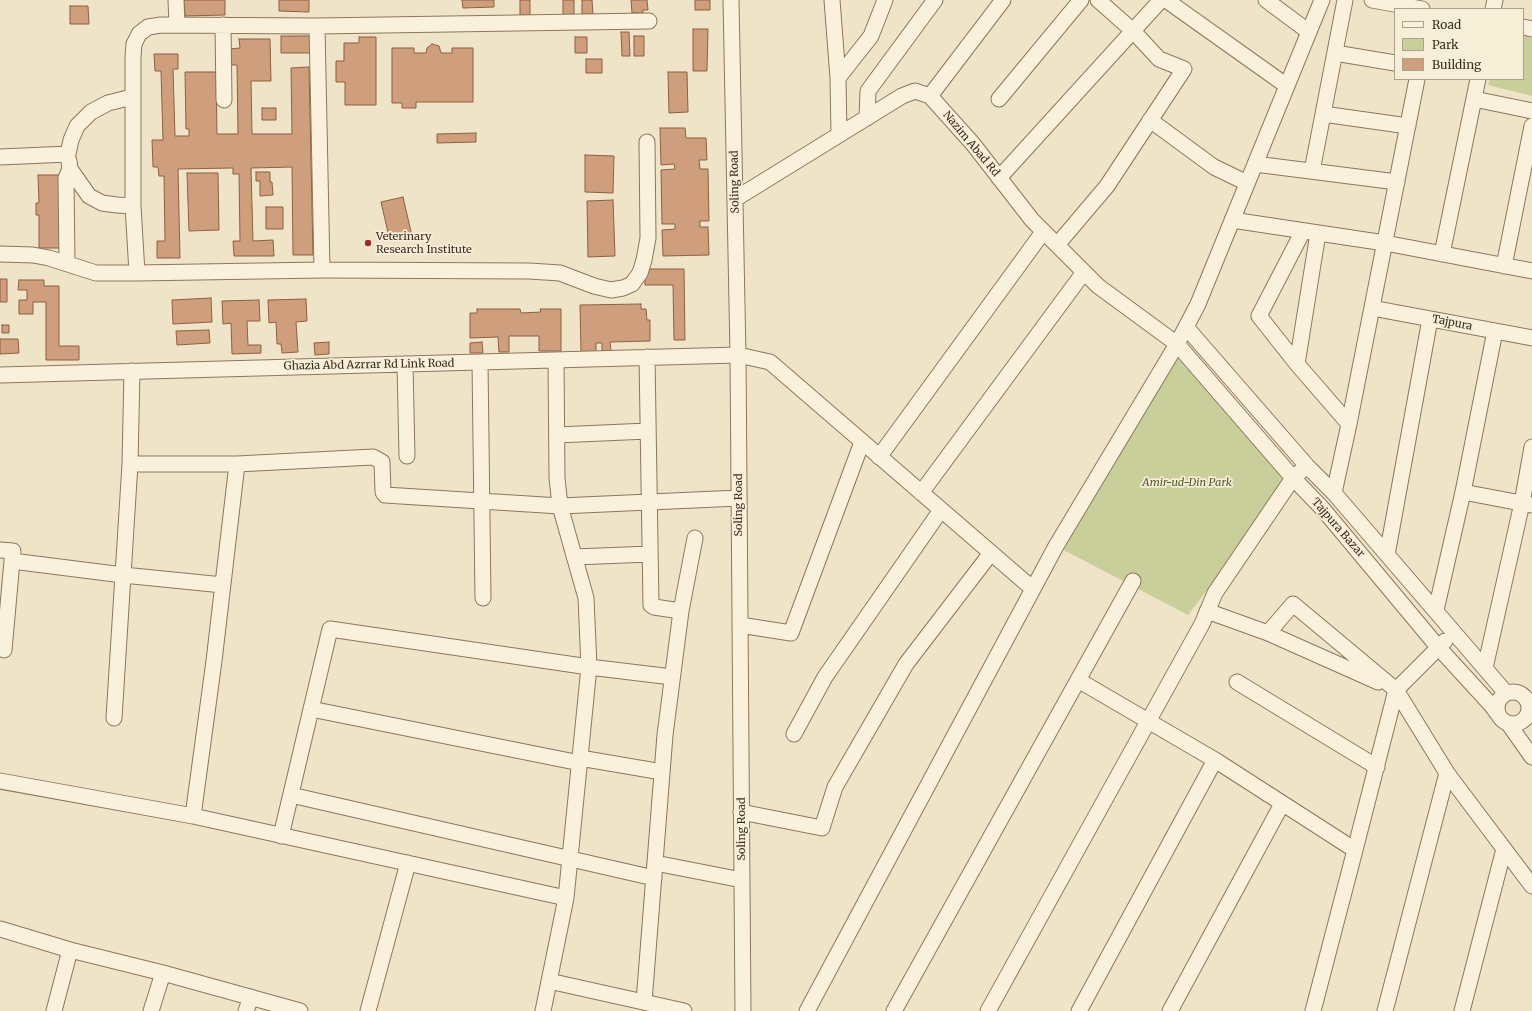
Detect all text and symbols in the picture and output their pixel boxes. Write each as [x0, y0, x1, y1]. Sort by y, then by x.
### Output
legend [1394, 8, 1524, 80]
text: Road [1432, 17, 1461, 32]
text: Park [1432, 37, 1459, 52]
text: Building [1432, 57, 1481, 72]
street label: Nazim Abad Rd [940, 109, 1002, 179]
street label: Soling Road [728, 150, 742, 214]
place label: Veterinary Research Institute [376, 230, 472, 256]
marker: Veterinary Research Institute [363, 238, 373, 248]
street label: Tajpura [1431, 313, 1473, 333]
street label: Ghazia Abd Azrrar Rd Link Road [284, 357, 454, 373]
street label: Soling Road [732, 473, 746, 537]
park label: Amir-ud-Din Park [1142, 476, 1232, 490]
street label: Tajpura Bazar [1309, 496, 1367, 560]
street label: Soling Road [735, 797, 749, 861]

